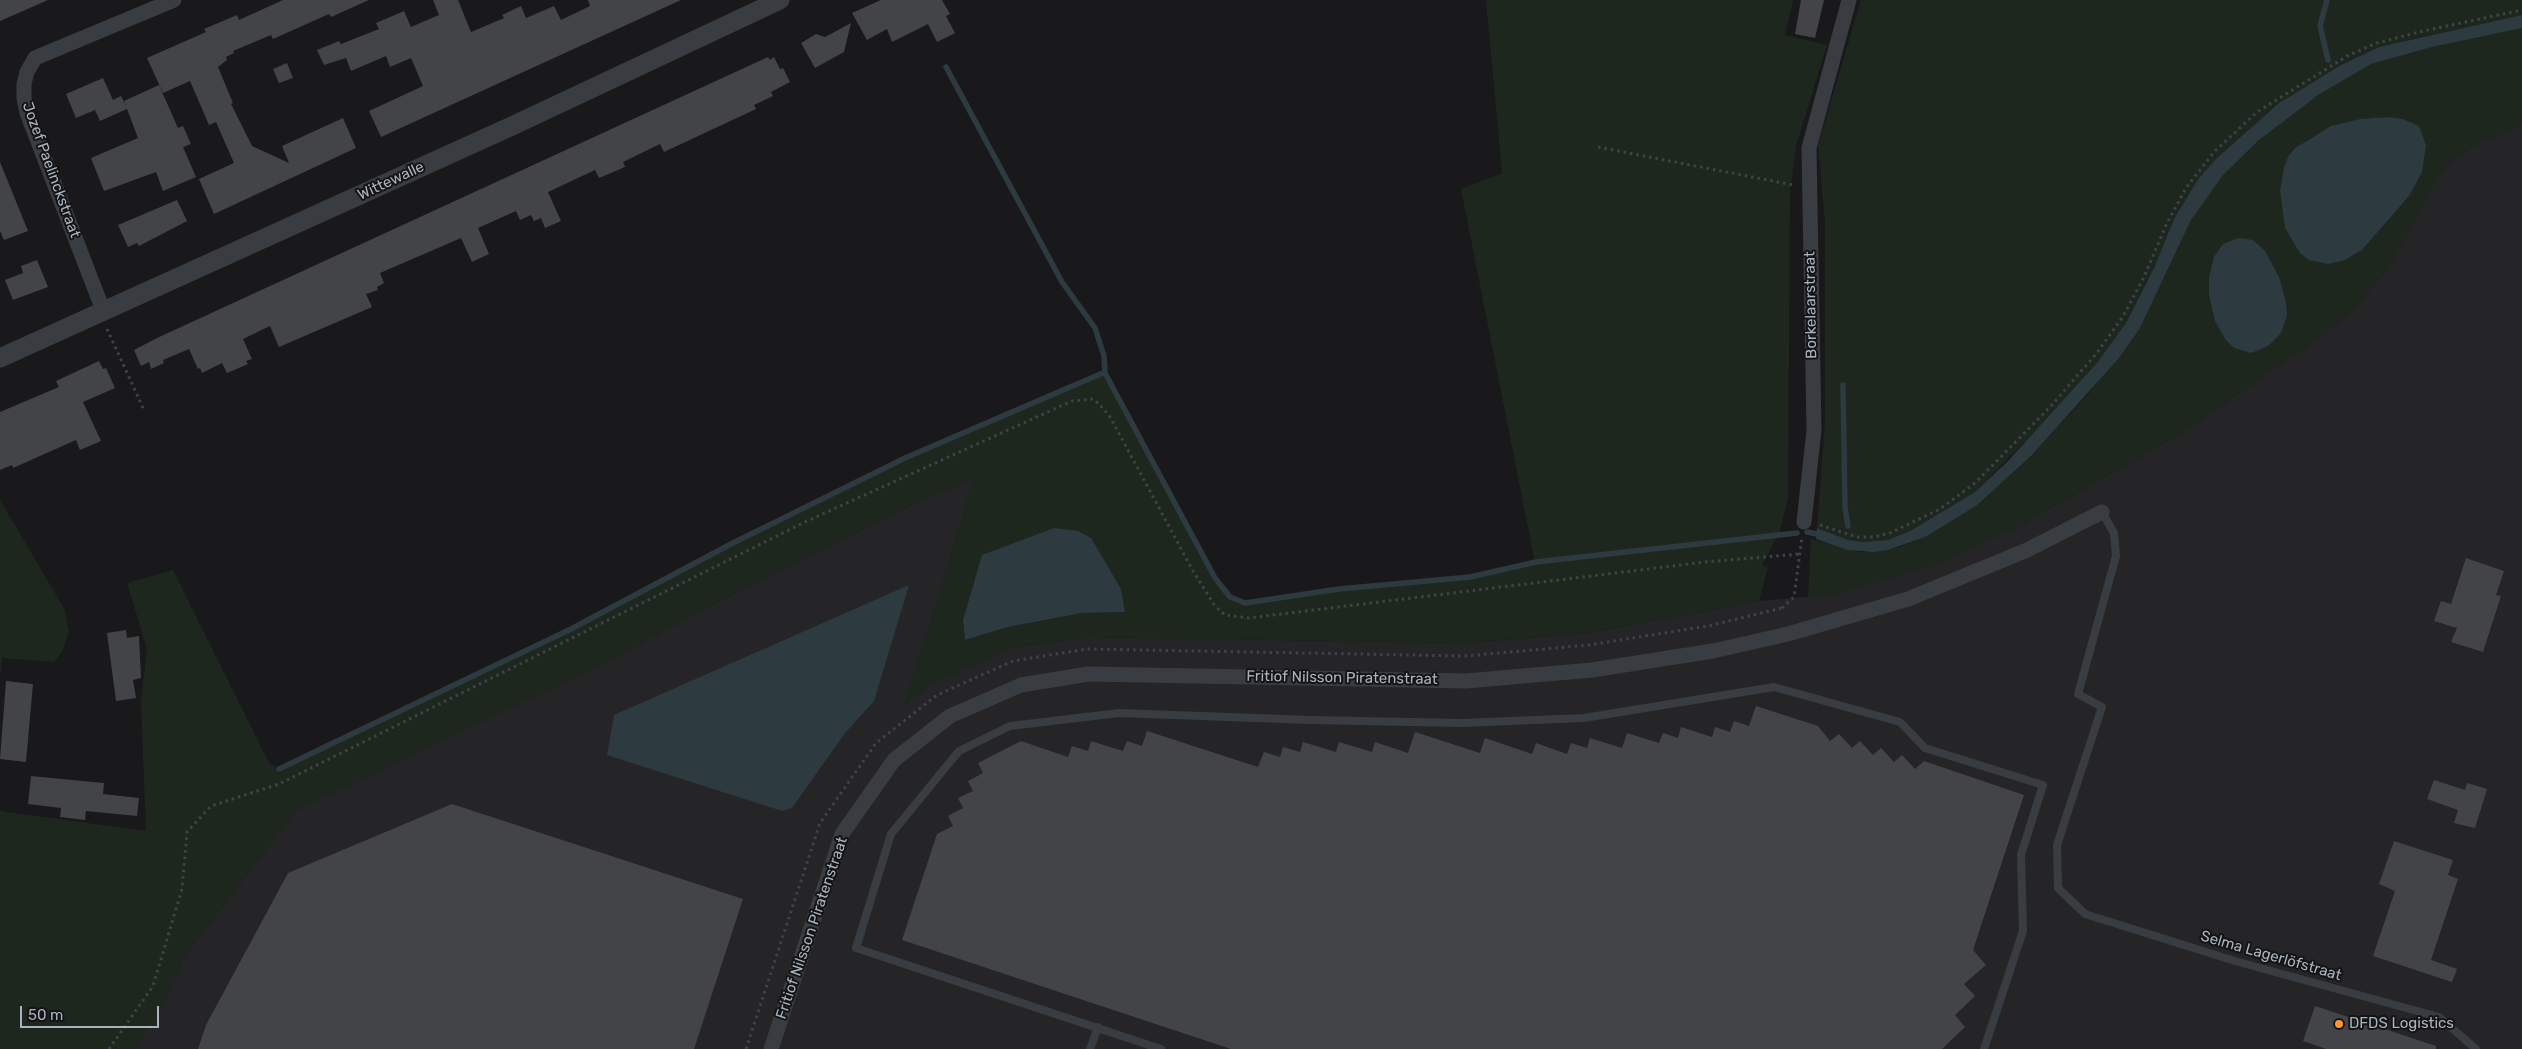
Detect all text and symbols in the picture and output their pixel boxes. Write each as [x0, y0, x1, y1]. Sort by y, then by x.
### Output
street label: Jozef Paelinckstraat [18, 100, 84, 240]
street label: Wittewalle [355, 158, 427, 204]
street label: Borkelaarstraat [1801, 251, 1821, 359]
street label: Fritiof Nilsson Piratenstraat [1246, 667, 1438, 689]
street label: Fritiof Nilsson Piratenstraat [772, 835, 852, 1021]
street label: Selma Lagerlöfstraat [2198, 927, 2344, 985]
scale bar [22, 996, 161, 1028]
text: 50 m [28, 1006, 63, 1024]
place label: DFDS Logistics [2349, 1015, 2454, 1033]
marker: DFDS Logistics [2333, 1018, 2345, 1030]

